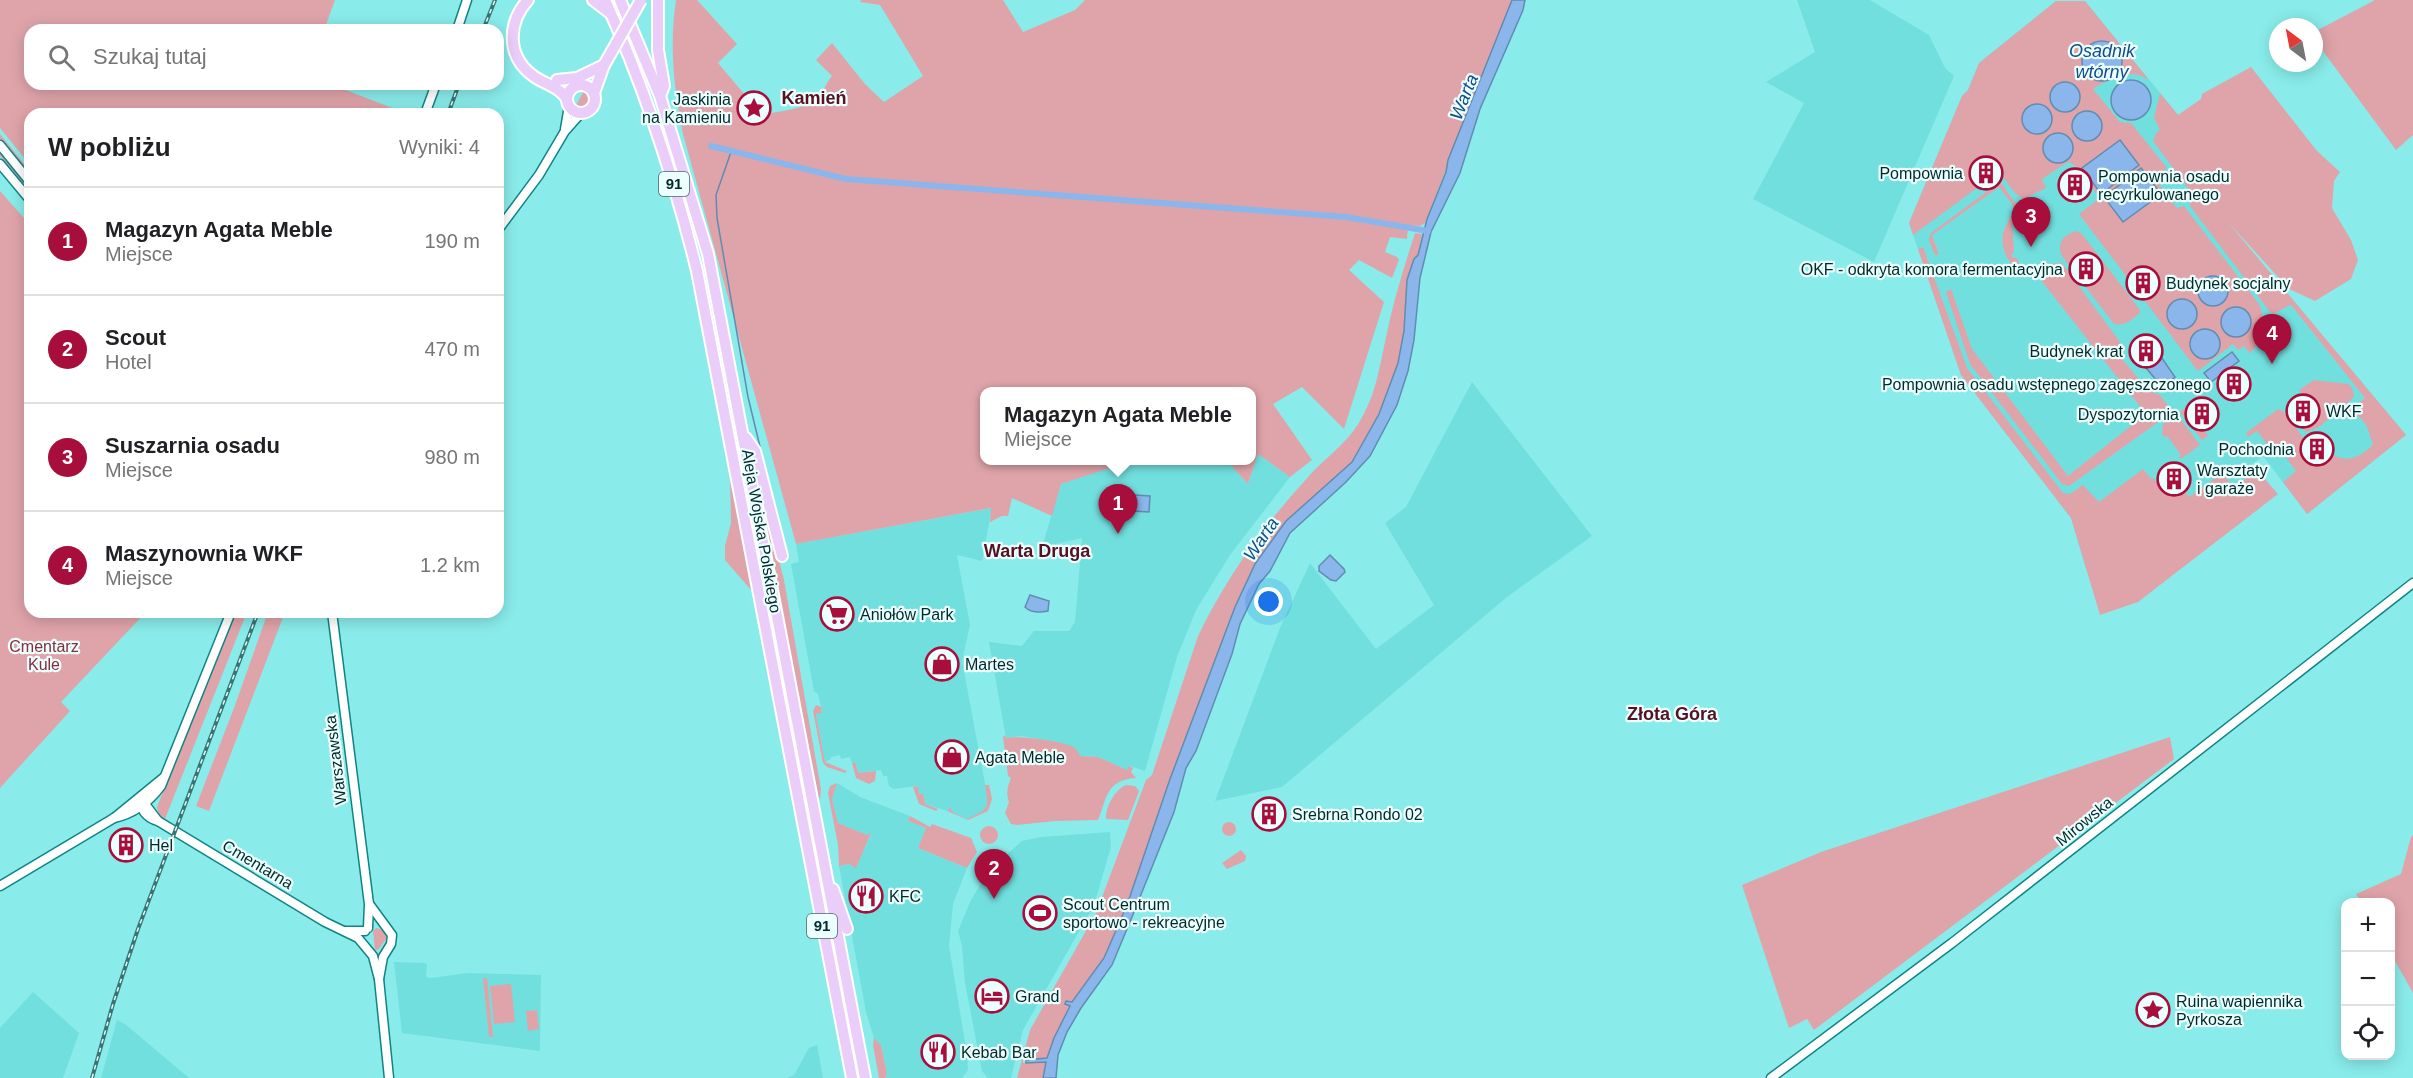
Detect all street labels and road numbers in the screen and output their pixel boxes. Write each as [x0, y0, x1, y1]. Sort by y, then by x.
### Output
road number: 91 [659, 172, 689, 196]
street label: Aleja Wojska Polskiego [739, 448, 784, 614]
street label: Warszawska [322, 714, 349, 806]
street label: Mirowska [2053, 793, 2116, 849]
street label: Cmentarna [219, 837, 296, 892]
road number: 91 [807, 914, 837, 938]

